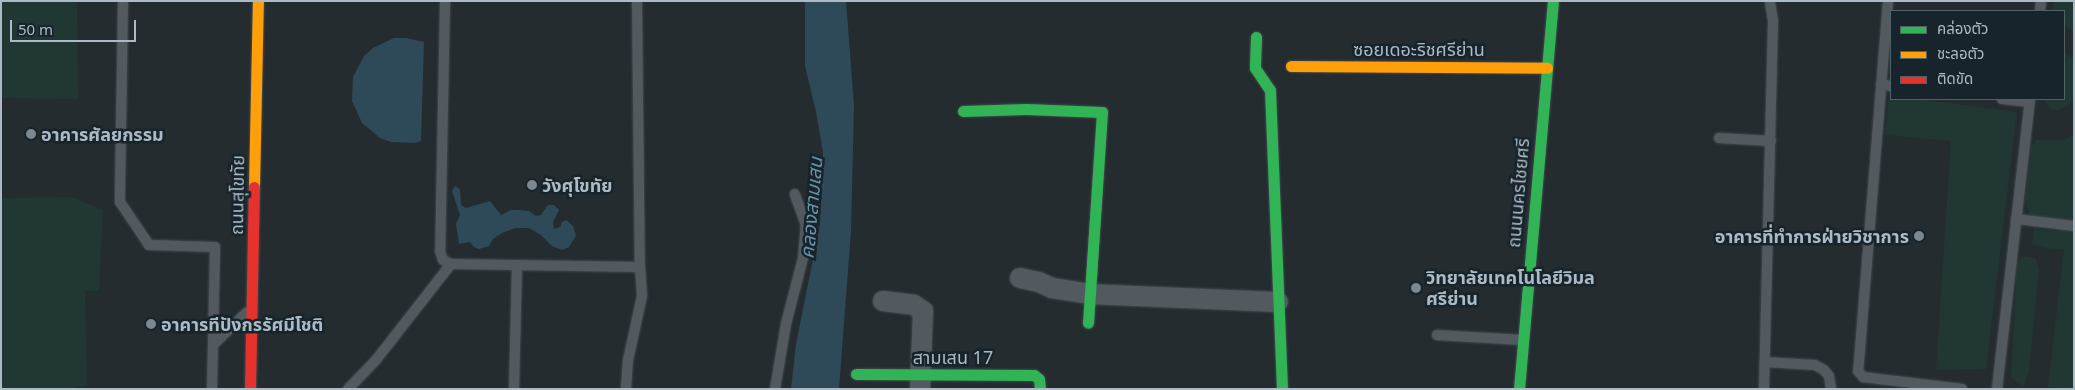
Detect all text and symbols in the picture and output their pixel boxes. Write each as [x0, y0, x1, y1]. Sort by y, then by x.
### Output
scale bar [12, 10, 139, 42]
legend [1890, 10, 2065, 100]
text: คล่องตัว [1937, 18, 1988, 38]
text: 50 m [18, 19, 53, 39]
street label: ซอยเดอะริชศรีย่าน [1353, 38, 1485, 60]
text: ชะลอตัว [1937, 43, 1984, 63]
text: ติดขัด [1937, 68, 1973, 88]
place label: อาคารศัลยกรรม [41, 123, 164, 145]
marker: อาคารศัลยกรรม [25, 128, 37, 140]
street label: ถนนนครไชยศรี [1502, 137, 1534, 249]
street label: ถนนสุโขทัย [226, 155, 248, 235]
water label: คลองสามเสน [796, 156, 828, 260]
place label: วังศุโขทัย [542, 174, 613, 196]
marker: วังศุโขทัย [526, 179, 538, 191]
place label: อาคารที่ทำการฝ่ายวิชาการ [1715, 225, 1909, 247]
marker: อาคารที่ทำการฝ่ายวิชาการ [1913, 230, 1925, 242]
place label: วิทยาลัยเทคโนโลยีวิมล ศรีย่าน [1426, 267, 1595, 310]
marker: วิทยาลัยเทคโนโลยีวิมล ศรีย่าน [1410, 282, 1422, 294]
place label: อาคารทีปังกรรัศมีโชติ [161, 313, 323, 335]
marker: อาคารทีปังกรรัศมีโชติ [145, 318, 157, 330]
street label: สามเสน 17 [913, 346, 993, 368]

